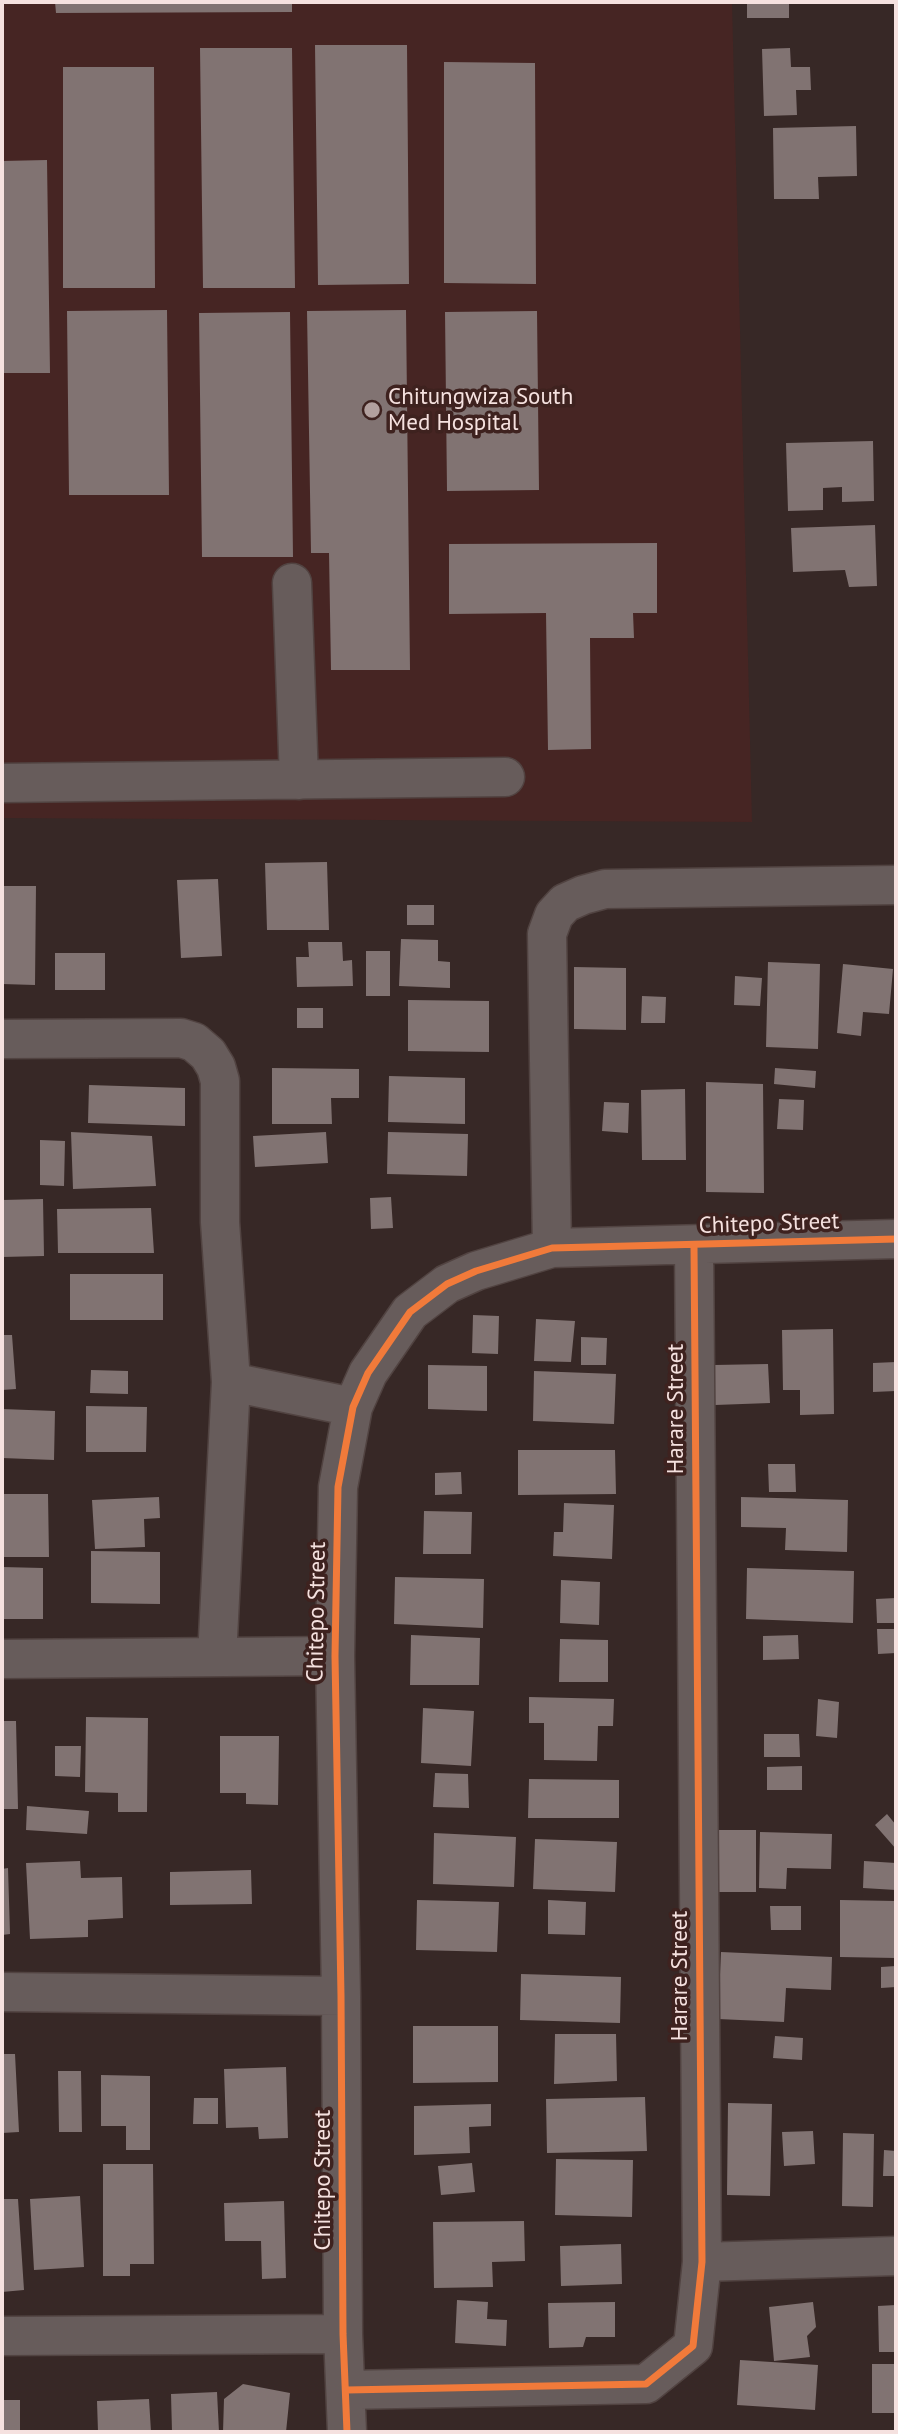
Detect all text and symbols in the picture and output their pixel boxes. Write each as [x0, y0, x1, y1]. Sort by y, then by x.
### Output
place label: Chitungwiza South Med Hospital [388, 383, 573, 437]
marker: Chitungwiza South Med Hospital [362, 400, 382, 420]
street label: Chitepo Street [698, 1208, 840, 1240]
street label: Harare Street [662, 1344, 690, 1474]
street label: Chitepo Street [302, 1541, 332, 1683]
street label: Harare Street [666, 1911, 694, 2041]
street label: Chitepo Street [309, 2110, 337, 2250]

